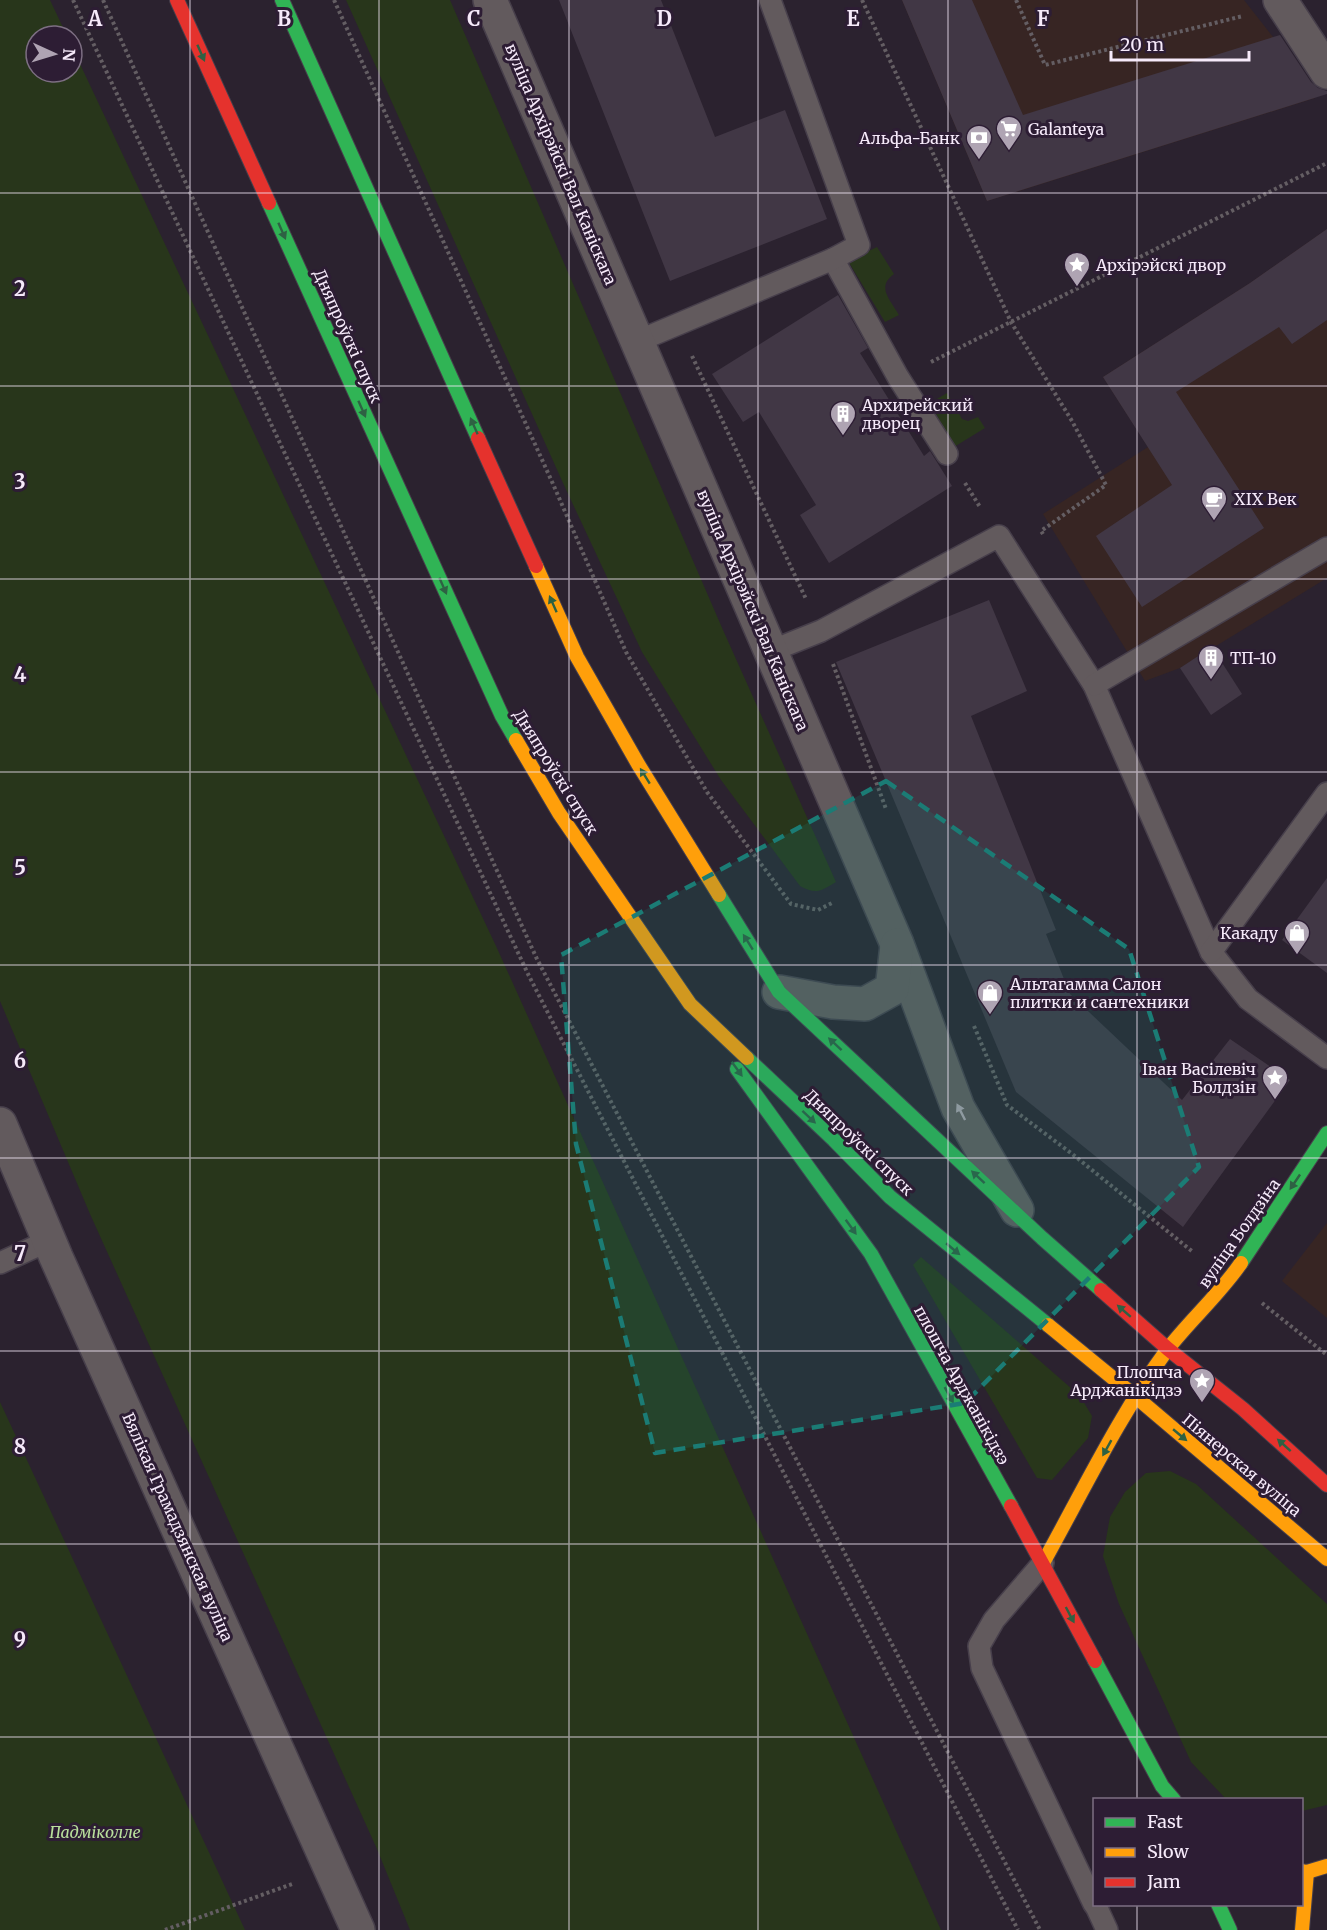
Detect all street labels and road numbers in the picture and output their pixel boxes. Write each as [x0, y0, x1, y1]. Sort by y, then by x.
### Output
street label: вуліца Архірэйскі Вал Каніскага [501, 40, 621, 288]
street label: Дняпроўскі спуск [310, 266, 386, 406]
street label: вуліца Архірэйскі Вал Каніскага [693, 486, 813, 734]
street label: Дняпроўскі спуск [509, 706, 603, 838]
street label: Дняпроўскі спуск [800, 1085, 918, 1199]
street label: вуліца Болдзіна [1194, 1174, 1284, 1291]
street label: плошча Арджанікідзэ [910, 1302, 1014, 1468]
street label: Вялікая Грамадзянская вуліца [118, 1409, 238, 1645]
street label: Піянерская вуліца [1178, 1409, 1306, 1521]

